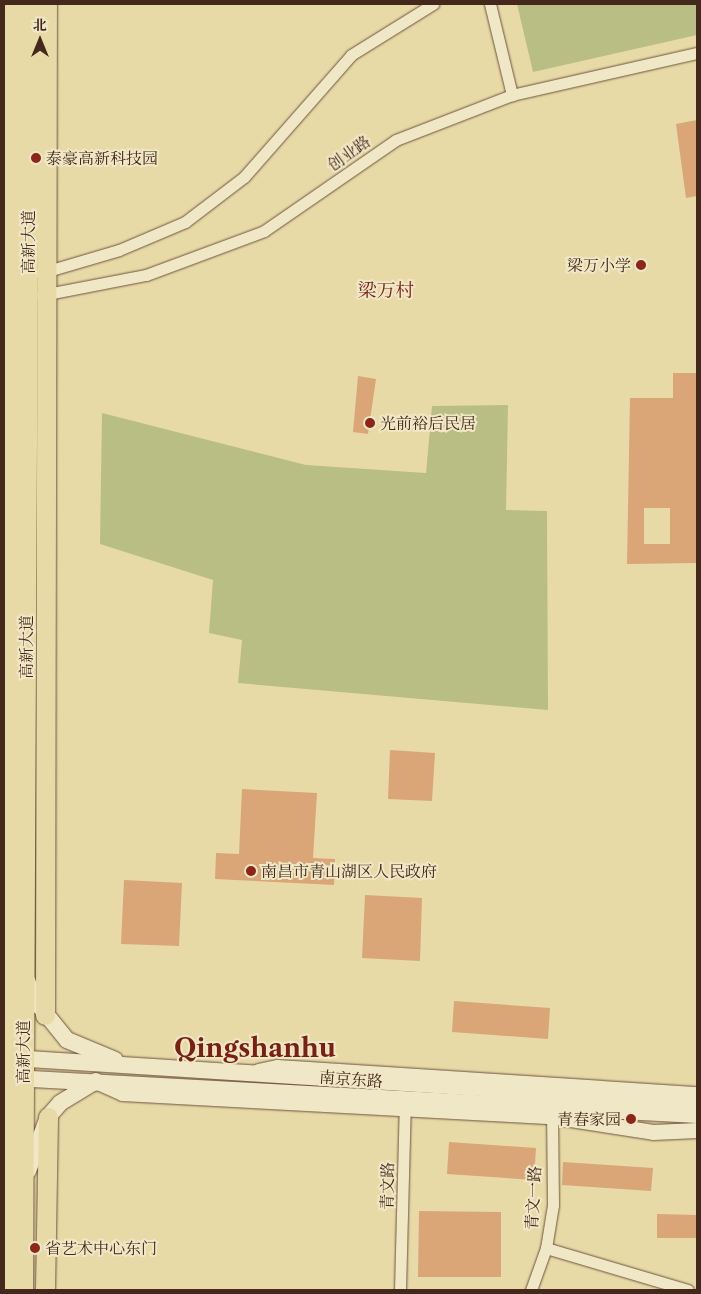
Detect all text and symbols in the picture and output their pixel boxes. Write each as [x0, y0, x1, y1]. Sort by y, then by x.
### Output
north arrow [15, 15, 65, 65]
text: 北 [33, 16, 47, 34]
street label: 创业路 [324, 131, 374, 175]
place label: 泰豪高新科技园 [46, 148, 158, 168]
marker: 泰豪高新科技园 [30, 152, 42, 164]
street label: 高新大道 [18, 210, 38, 274]
place label: 梁万小学 [567, 255, 631, 275]
marker: 梁万小学 [635, 259, 647, 271]
district label: 梁万村 [358, 280, 414, 302]
place label: 光前裕后民居 [380, 413, 476, 433]
marker: 光前裕后民居 [364, 417, 376, 429]
street label: 高新大道 [16, 615, 36, 679]
place label: 南昌市青山湖区人民政府 [261, 861, 437, 881]
marker: 南昌市青山湖区人民政府 [245, 865, 257, 877]
street label: 高新大道 [13, 1020, 33, 1084]
district label: Qingshanhu [174, 1033, 336, 1065]
street label: 南京东路 [318, 1067, 384, 1091]
place label: 青春家园 [557, 1109, 621, 1129]
marker: 青春家园 [625, 1113, 637, 1125]
street label: 青文路 [377, 1162, 397, 1210]
street label: 青文一路 [522, 1166, 544, 1230]
place label: 省艺术中心东门 [45, 1238, 157, 1258]
marker: 省艺术中心东门 [29, 1242, 41, 1254]

